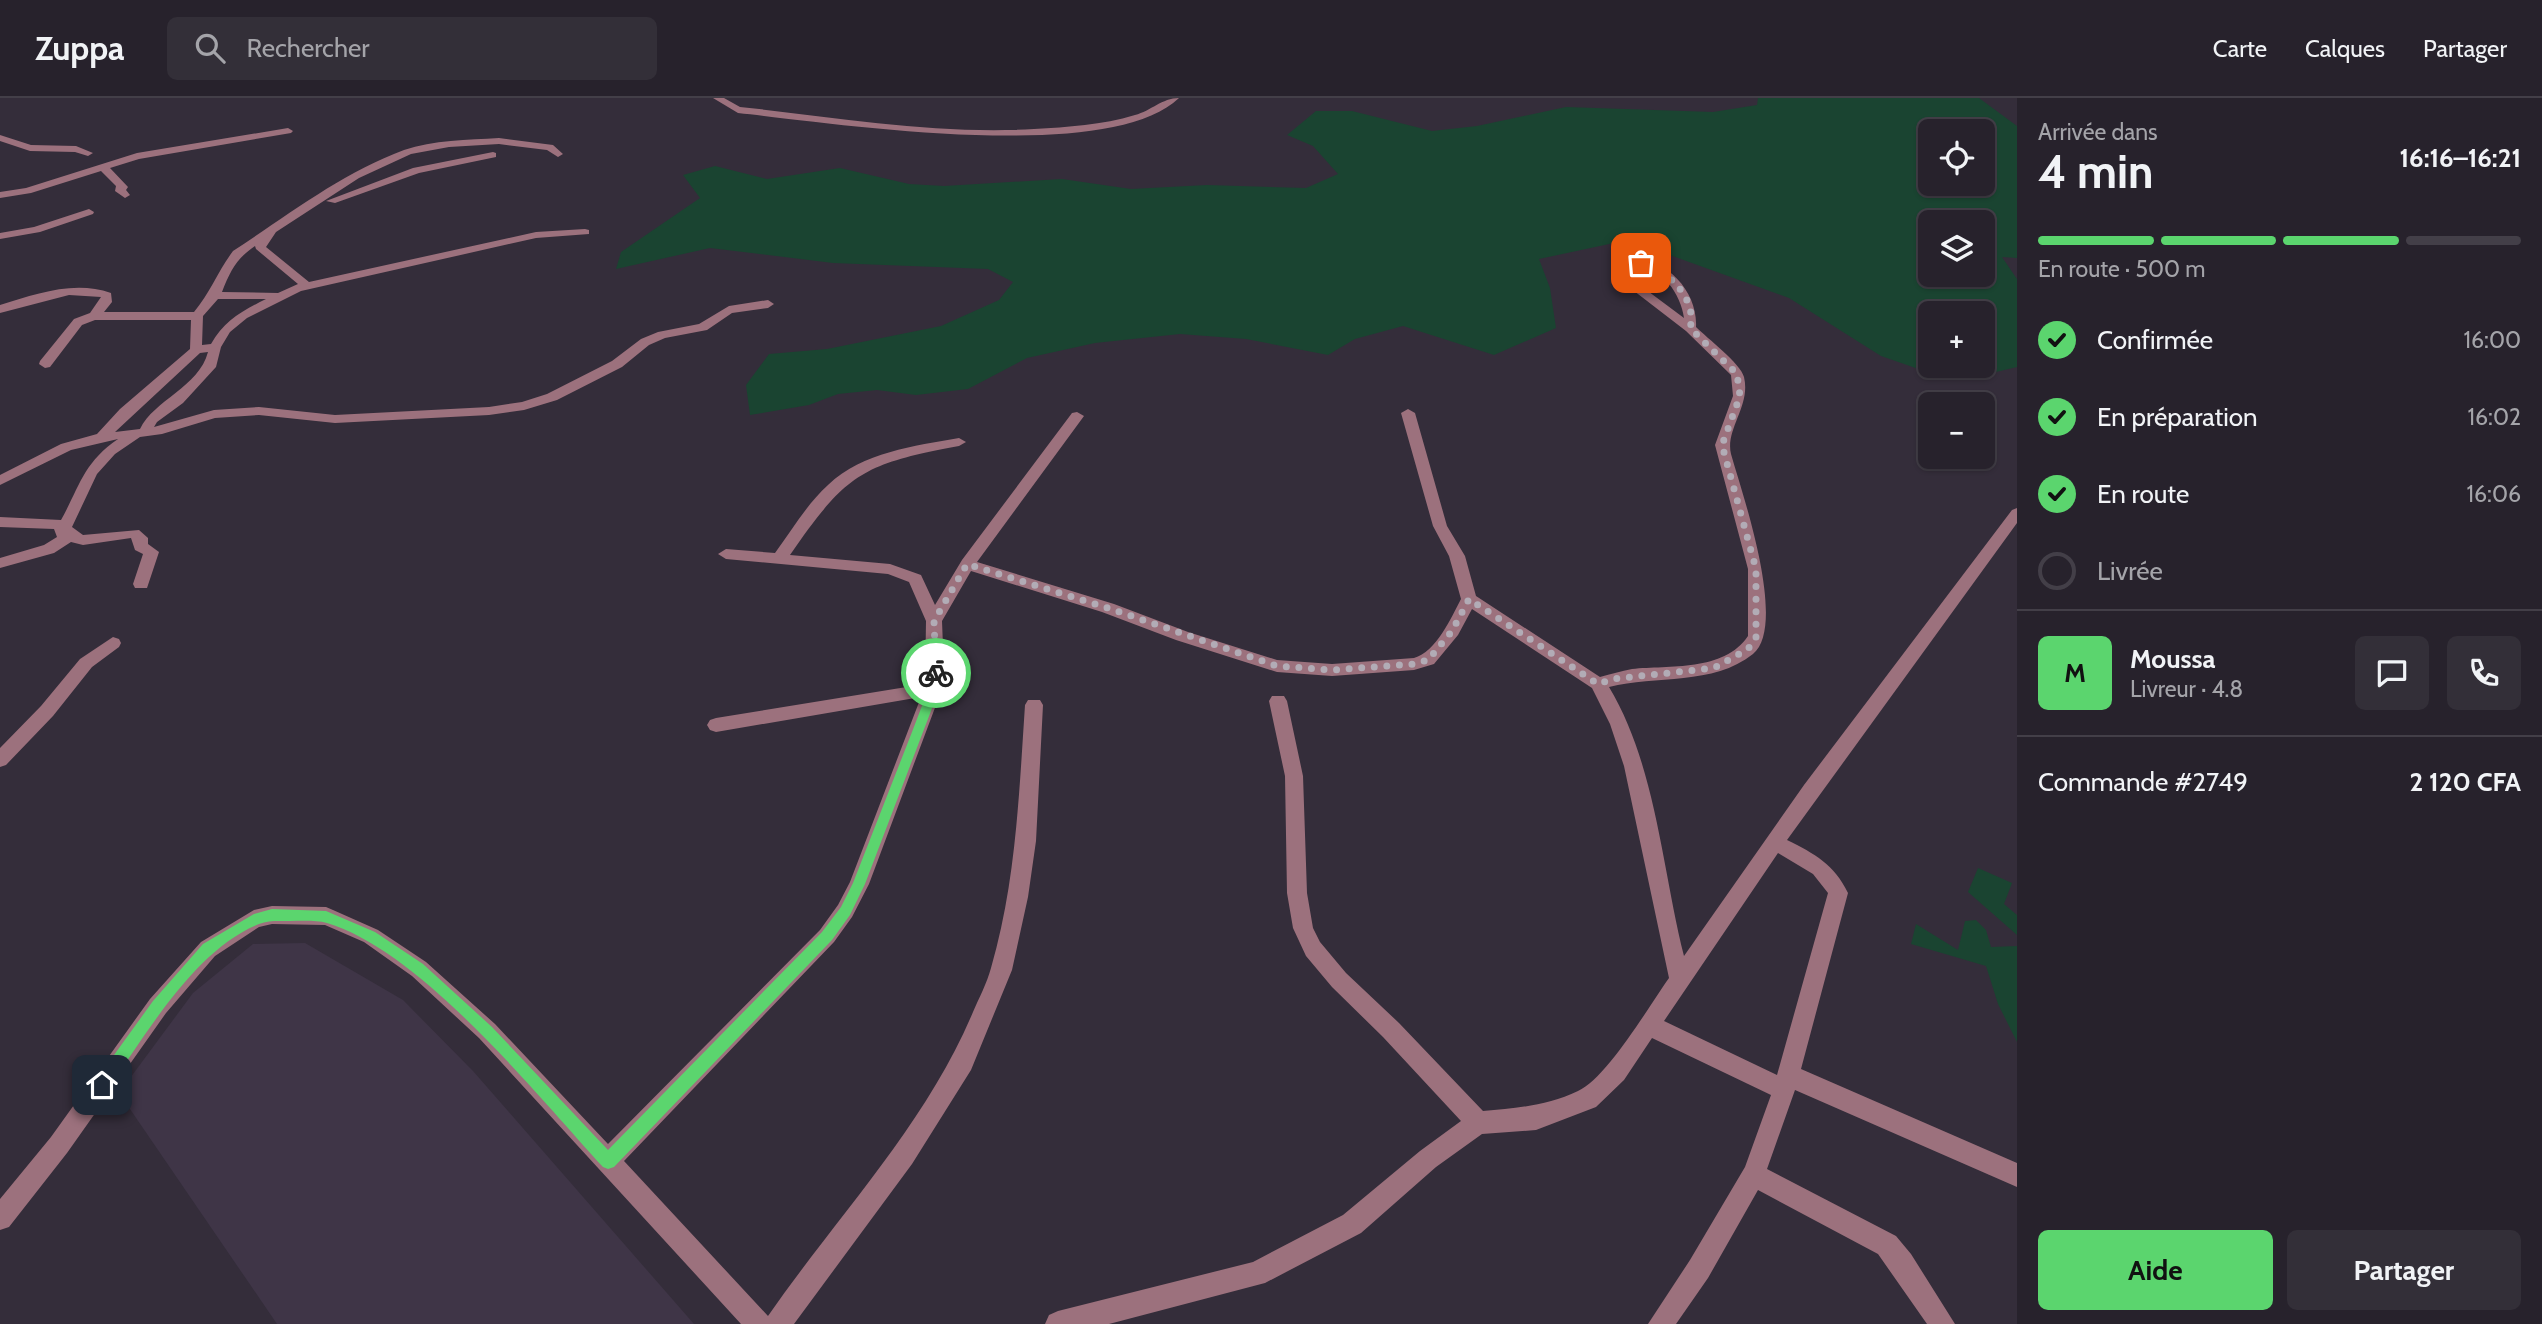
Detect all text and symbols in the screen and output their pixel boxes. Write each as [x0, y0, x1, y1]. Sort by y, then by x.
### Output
search box [167, 17, 657, 80]
text: Zuppa [35, 28, 125, 68]
icon: search [191, 29, 229, 67]
text: Rechercher [247, 32, 370, 64]
text: Carte [2213, 34, 2267, 63]
text: Calques [2305, 34, 2385, 63]
text: Partager [2423, 34, 2507, 63]
text: Arrivée dans [2038, 118, 2158, 146]
map controls [1918, 119, 1995, 469]
button: locate [1918, 119, 1995, 196]
text: 16:16–16:21 [2399, 142, 2521, 174]
text: 4 min [2038, 144, 2153, 200]
button: layers [1918, 210, 1995, 287]
pin [1611, 233, 1671, 293]
icon: bag [1622, 244, 1660, 282]
text: En route · 500 m [2038, 255, 2205, 283]
button: + [1918, 301, 1995, 378]
icon: check [2038, 321, 2076, 359]
text: Confirmée [2097, 324, 2213, 356]
text: 16:00 [2464, 326, 2521, 354]
button: − [1918, 392, 1995, 469]
icon: check [2038, 398, 2076, 436]
text: En préparation [2097, 401, 2258, 433]
text: 16:02 [2468, 403, 2521, 431]
icon: check [2038, 475, 2076, 513]
text: En route [2097, 478, 2189, 510]
text: 16:06 [2467, 480, 2521, 508]
text: Livrée [2097, 555, 2163, 587]
button: chat [2355, 636, 2429, 710]
button: phone [2447, 636, 2521, 710]
courier [901, 638, 971, 708]
text: Moussa [2130, 643, 2215, 675]
icon: bike [917, 654, 955, 692]
text: M [2064, 657, 2086, 689]
text: Livreur · 4.8 [2130, 675, 2243, 703]
text: Commande #2749 [2038, 766, 2248, 798]
text: 2 120 CFA [2409, 766, 2521, 798]
pin [72, 1055, 132, 1115]
icon: home [83, 1066, 121, 1104]
button: Aide [2038, 1230, 2273, 1310]
button: Partager [2287, 1230, 2521, 1310]

